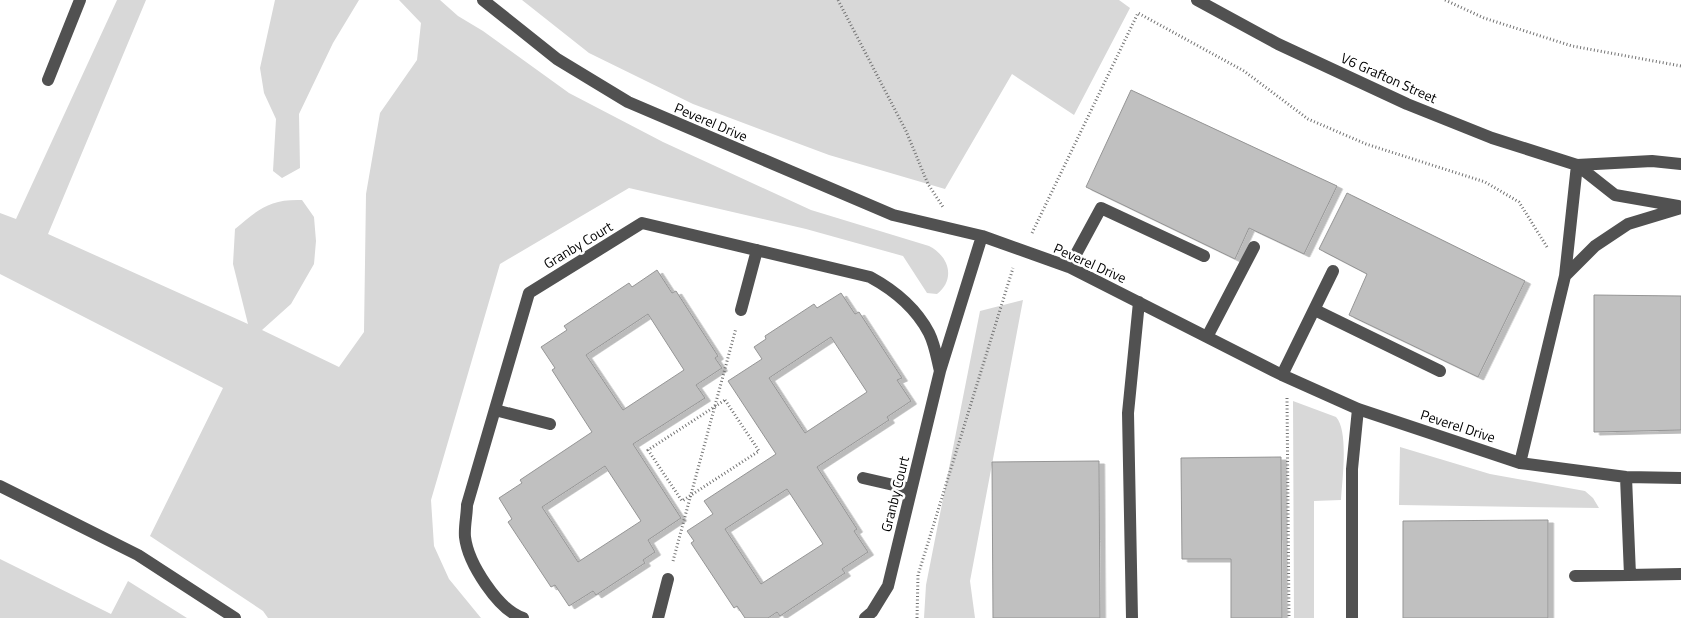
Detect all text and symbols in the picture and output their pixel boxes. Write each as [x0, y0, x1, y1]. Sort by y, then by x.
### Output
street label: V6 Grafton Street [1338, 47, 1441, 108]
street label: Peverel Drive [671, 97, 751, 146]
street label: Granby Court [539, 216, 616, 273]
street label: Peverel Drive [1050, 237, 1130, 288]
street label: Peverel Drive [1418, 404, 1498, 447]
street label: Granby Court [875, 454, 914, 534]

